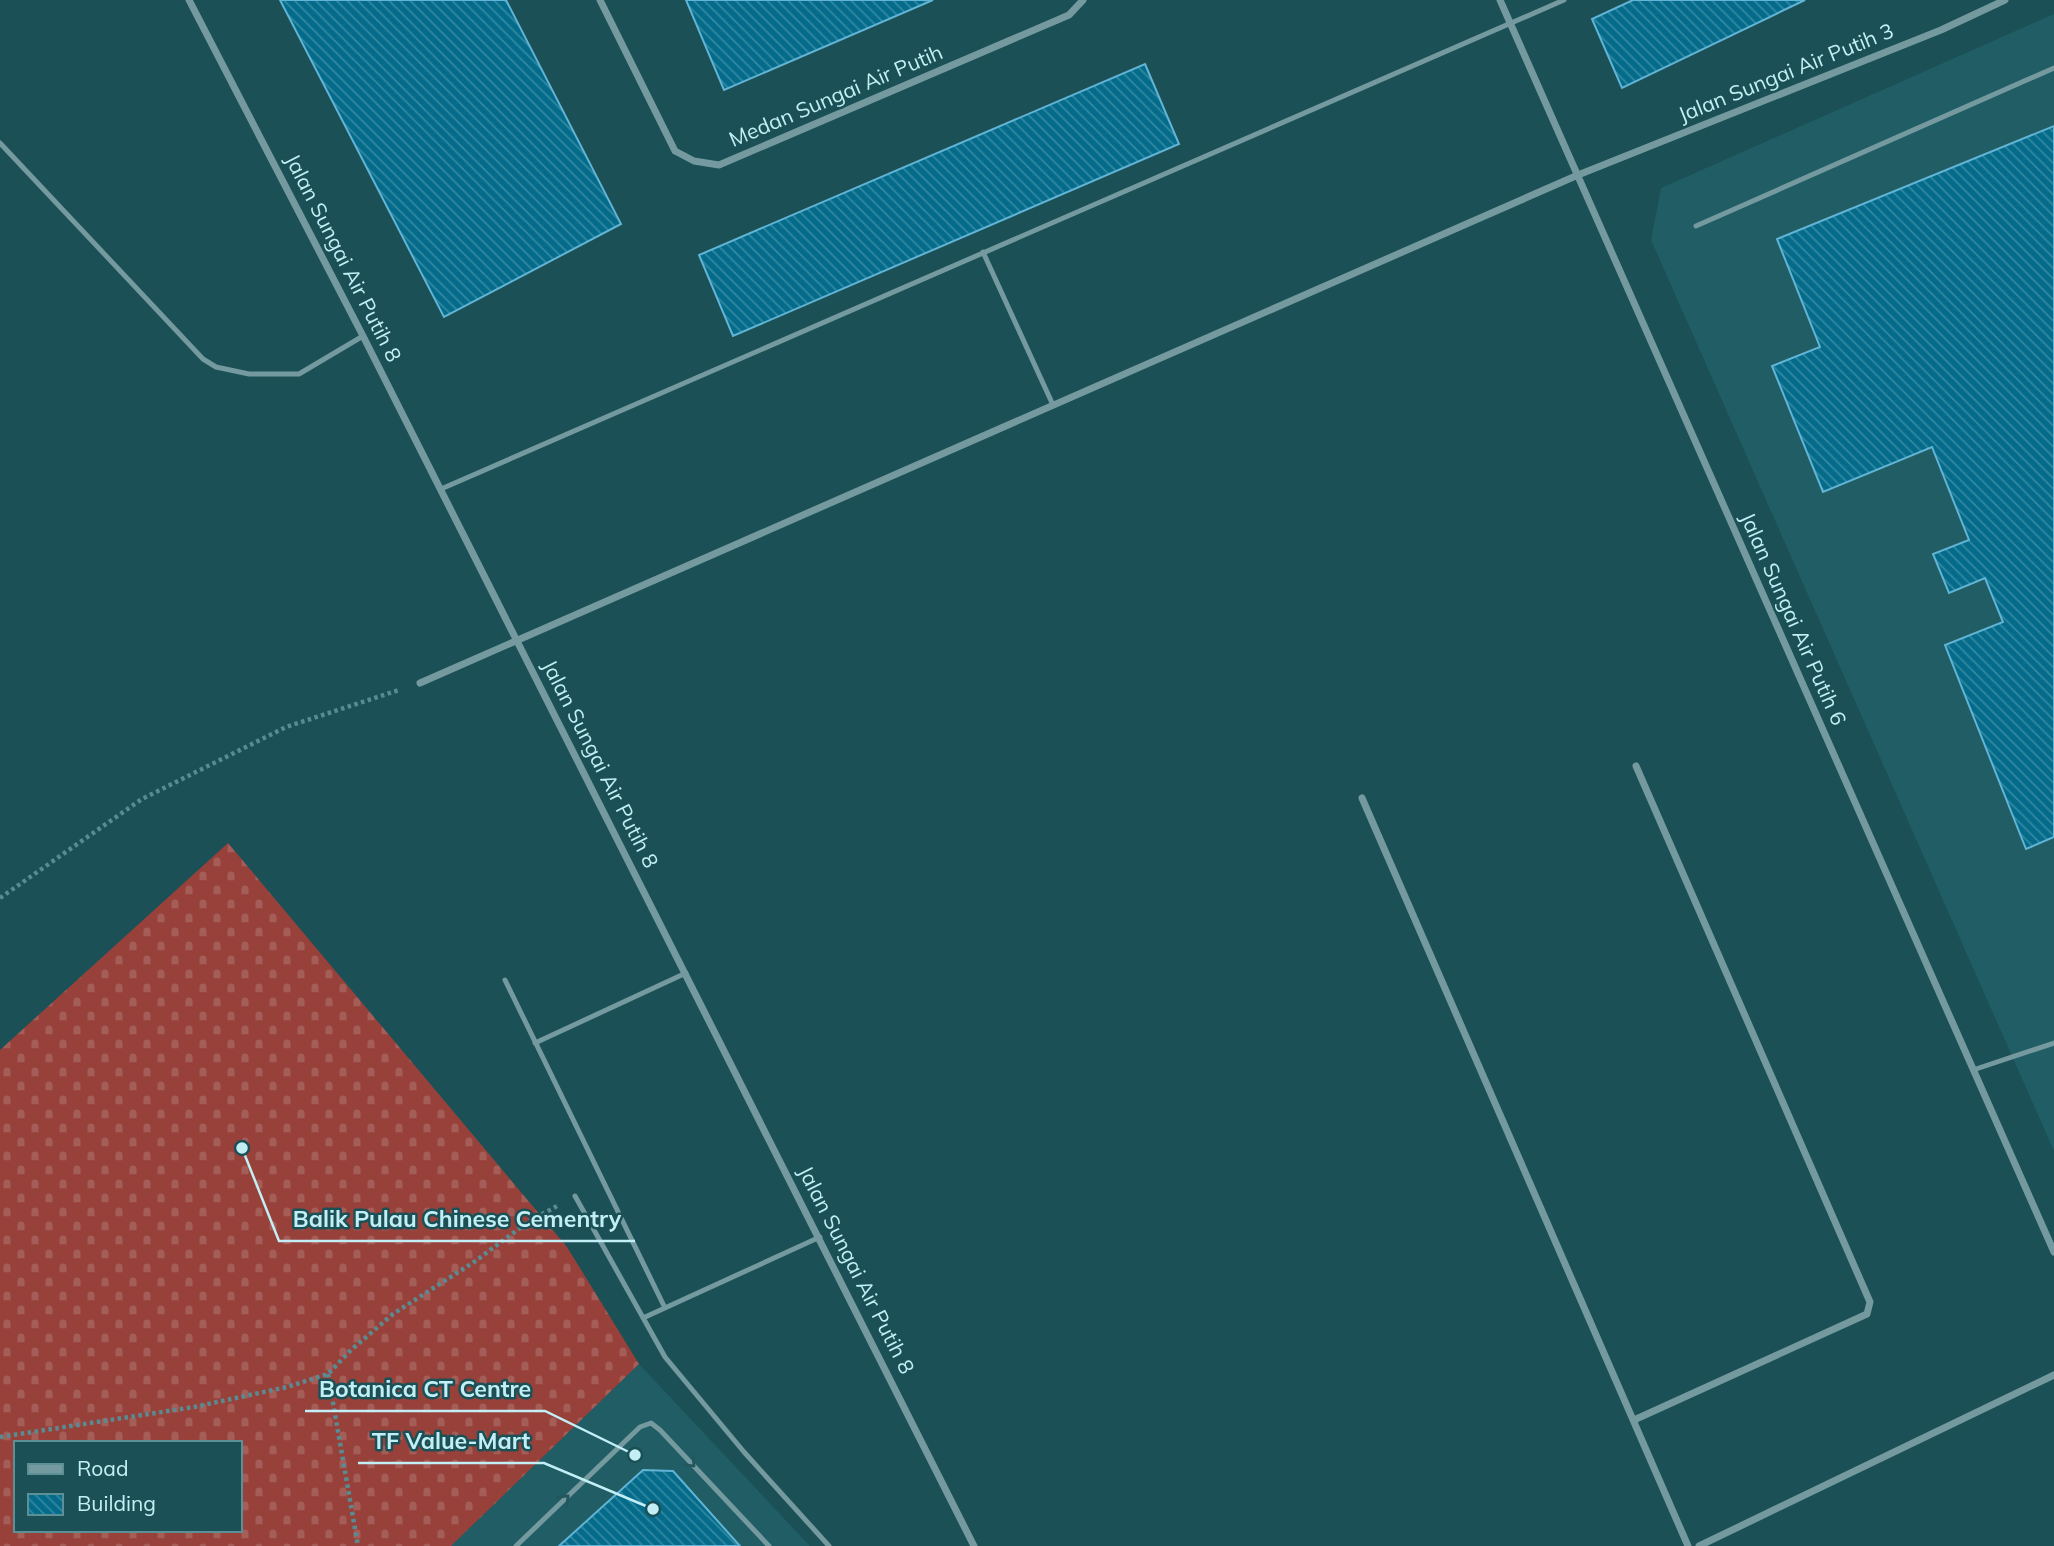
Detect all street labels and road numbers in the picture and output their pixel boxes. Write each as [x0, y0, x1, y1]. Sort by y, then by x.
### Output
street label: Jalan Sungai Air Putih 3 [1674, 17, 1897, 127]
street label: Medan Sungai Air Putih [725, 38, 946, 152]
street label: Jalan Sungai Air Putih 8 [280, 149, 408, 366]
street label: Jalan Sungai Air Putih 6 [1735, 508, 1853, 729]
street label: Jalan Sungai Air Putih 8 [537, 655, 665, 872]
street label: Jalan Sungai Air Putih 8 [793, 1161, 921, 1378]

